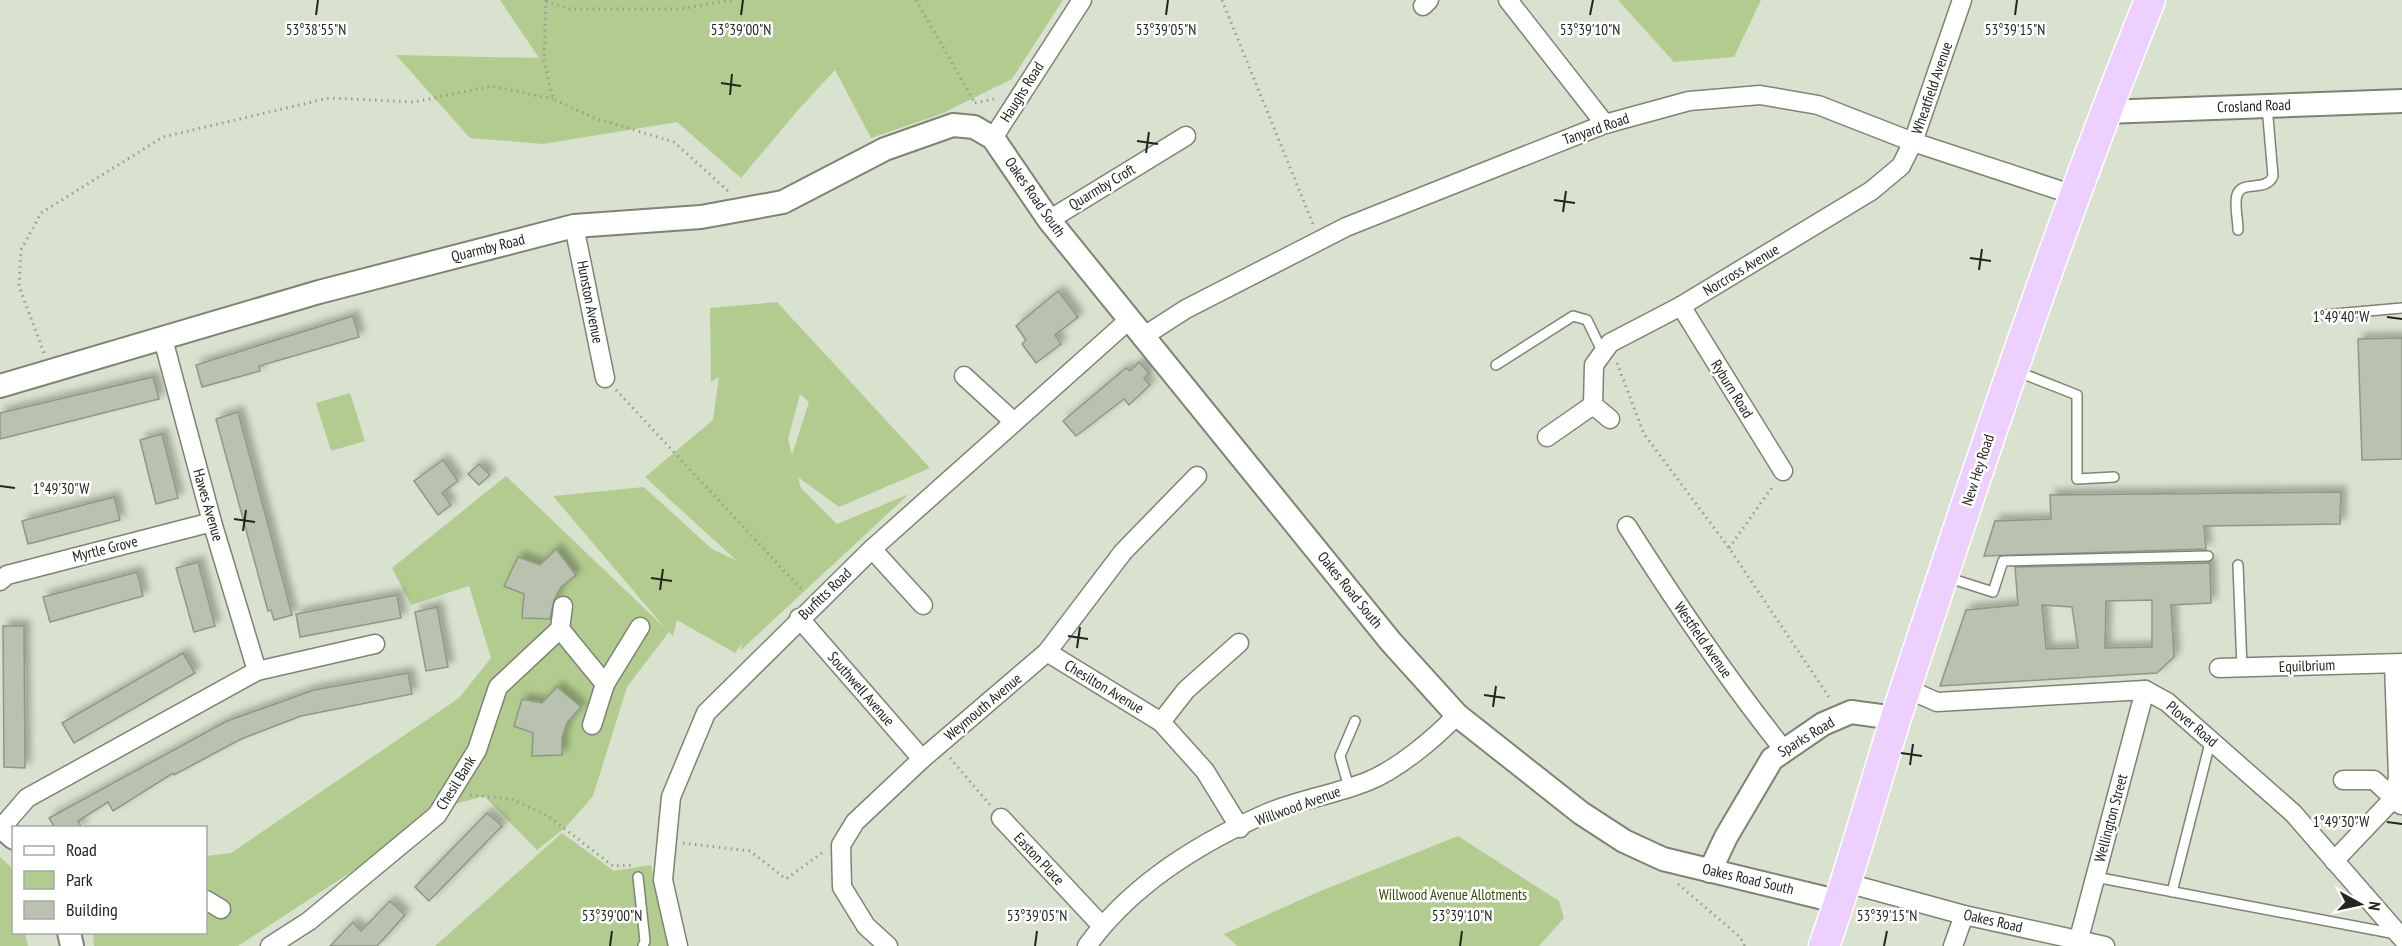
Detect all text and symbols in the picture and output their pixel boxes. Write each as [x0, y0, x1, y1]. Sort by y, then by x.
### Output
text: 53°38'55"N [286, 20, 346, 39]
text: 53°39'00"N [711, 20, 771, 39]
text: 53°39'05"N [1136, 20, 1196, 39]
text: 53°39'10"N [1560, 20, 1620, 39]
text: 53°39'15"N [1985, 20, 2045, 39]
street label: Wheatfield Avenue [1907, 39, 1956, 137]
street label: Haughs Road [996, 58, 1048, 125]
street label: Crosland Road [2217, 95, 2291, 116]
street label: Tanyard Road [1560, 108, 1632, 149]
street label: Oakes Road South [1001, 153, 1070, 240]
street label: Quarmby Croft [1065, 159, 1138, 214]
street label: Quarmby Road [449, 229, 527, 266]
street label: Norcross Avenue [1699, 239, 1782, 300]
street label: Hunston Avenue [573, 259, 608, 345]
text: 1°49'40"W [2313, 307, 2369, 326]
street label: Ryburn Road [1707, 356, 1758, 421]
street label: New Hey Road [1957, 432, 1998, 508]
street label: Hawes Avenue [189, 466, 228, 543]
text: 1°49'30"W [33, 479, 89, 498]
street label: Myrtle Grove [70, 531, 139, 566]
street label: Oakes Road South [1314, 547, 1387, 632]
street label: Burfitts Road [794, 564, 855, 624]
street label: Westfield Avenue [1670, 598, 1737, 681]
street label: Southwell Avenue [824, 647, 899, 730]
street label: Chesilton Avenue [1061, 655, 1147, 718]
street label: Equilbrium [2279, 655, 2335, 676]
street label: Weymouth Avenue [940, 669, 1025, 745]
street label: Plover Road [2163, 697, 2222, 751]
street label: Sparks Road [1774, 712, 1838, 761]
street label: Chesil Bank [432, 752, 480, 813]
street label: Wellington Street [2090, 772, 2131, 864]
street label: Willwood Avenue [1253, 781, 1343, 830]
text: 1°49'30"W [2313, 812, 2369, 831]
legend [12, 826, 207, 934]
street label: Easton Place [1010, 828, 1069, 889]
text: Road [66, 838, 97, 861]
street label: Oakes Road South [1701, 859, 1796, 898]
text: Park [66, 868, 93, 891]
north arrow [2330, 874, 2390, 934]
park label: Willwood Avenue Allotments [1379, 885, 1527, 904]
text: Building [66, 898, 118, 921]
text: N [2364, 900, 2385, 912]
street label: Oakes Road [1962, 905, 2024, 937]
text: 53°39'00"N [582, 906, 642, 925]
text: 53°39'05"N [1007, 906, 1067, 925]
text: 53°39'10"N [1432, 906, 1492, 925]
text: 53°39'15"N [1857, 906, 1917, 925]

